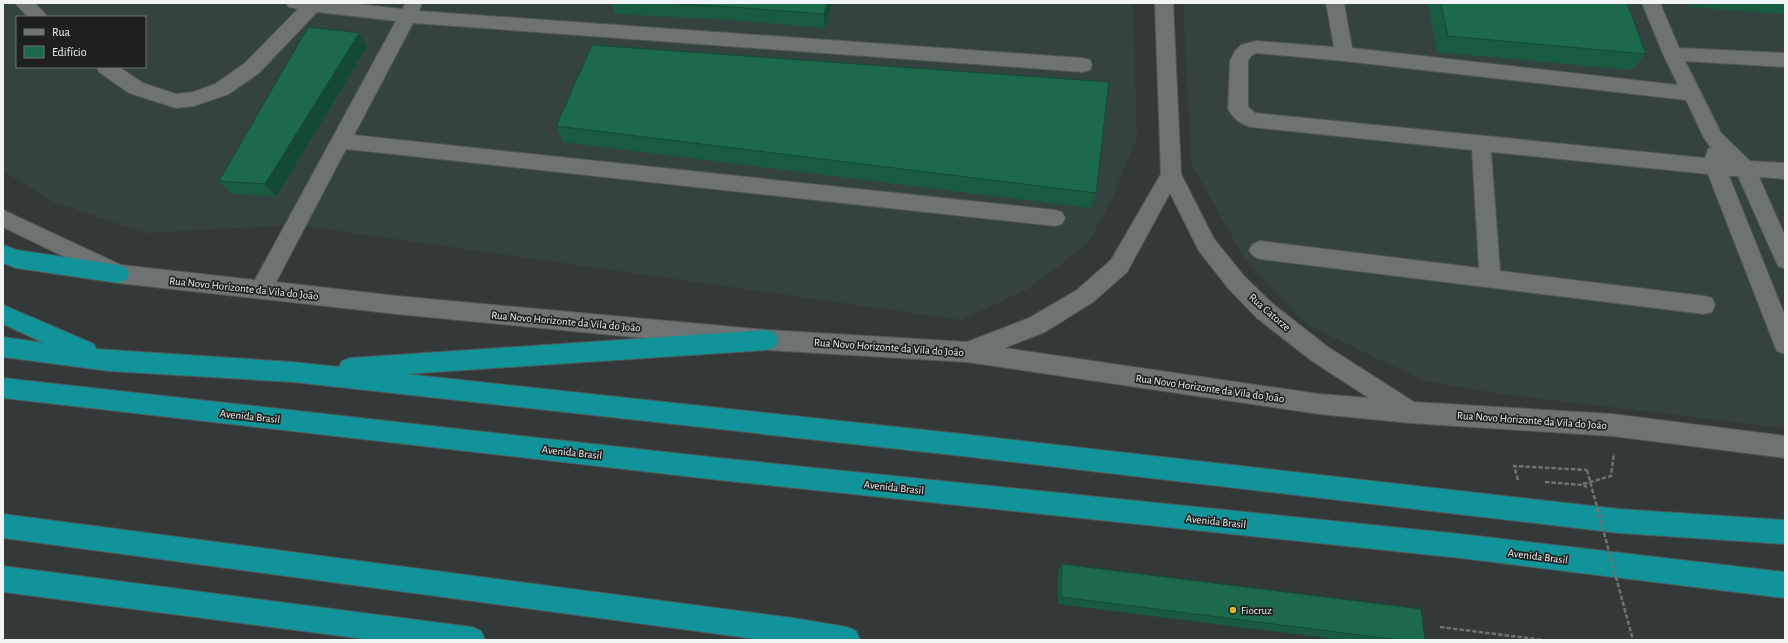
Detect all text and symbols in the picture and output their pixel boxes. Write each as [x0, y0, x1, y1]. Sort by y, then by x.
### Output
legend [16, 16, 146, 68]
text: Rua [52, 26, 71, 38]
text: Edifício [52, 46, 87, 58]
street label: Rua Novo Horizonte da Vila do João [169, 275, 319, 302]
street label: Rua Catorze [1247, 292, 1292, 333]
street label: Rua Novo Horizonte da Vila do João [491, 309, 641, 334]
street label: Rua Novo Horizonte da Vila do João [814, 337, 964, 358]
street label: Rua Novo Horizonte da Vila do João [1135, 373, 1285, 404]
street label: Avenida Brasil [219, 408, 281, 425]
street label: Rua Novo Horizonte da Vila do João [1457, 410, 1607, 431]
street label: Avenida Brasil [541, 444, 603, 461]
street label: Avenida Brasil [863, 479, 925, 496]
street label: Avenida Brasil [1185, 513, 1247, 530]
street label: Avenida Brasil [1507, 547, 1569, 566]
marker: Fiocruz [1228, 605, 1238, 615]
place label: Fiocruz [1241, 605, 1272, 616]

